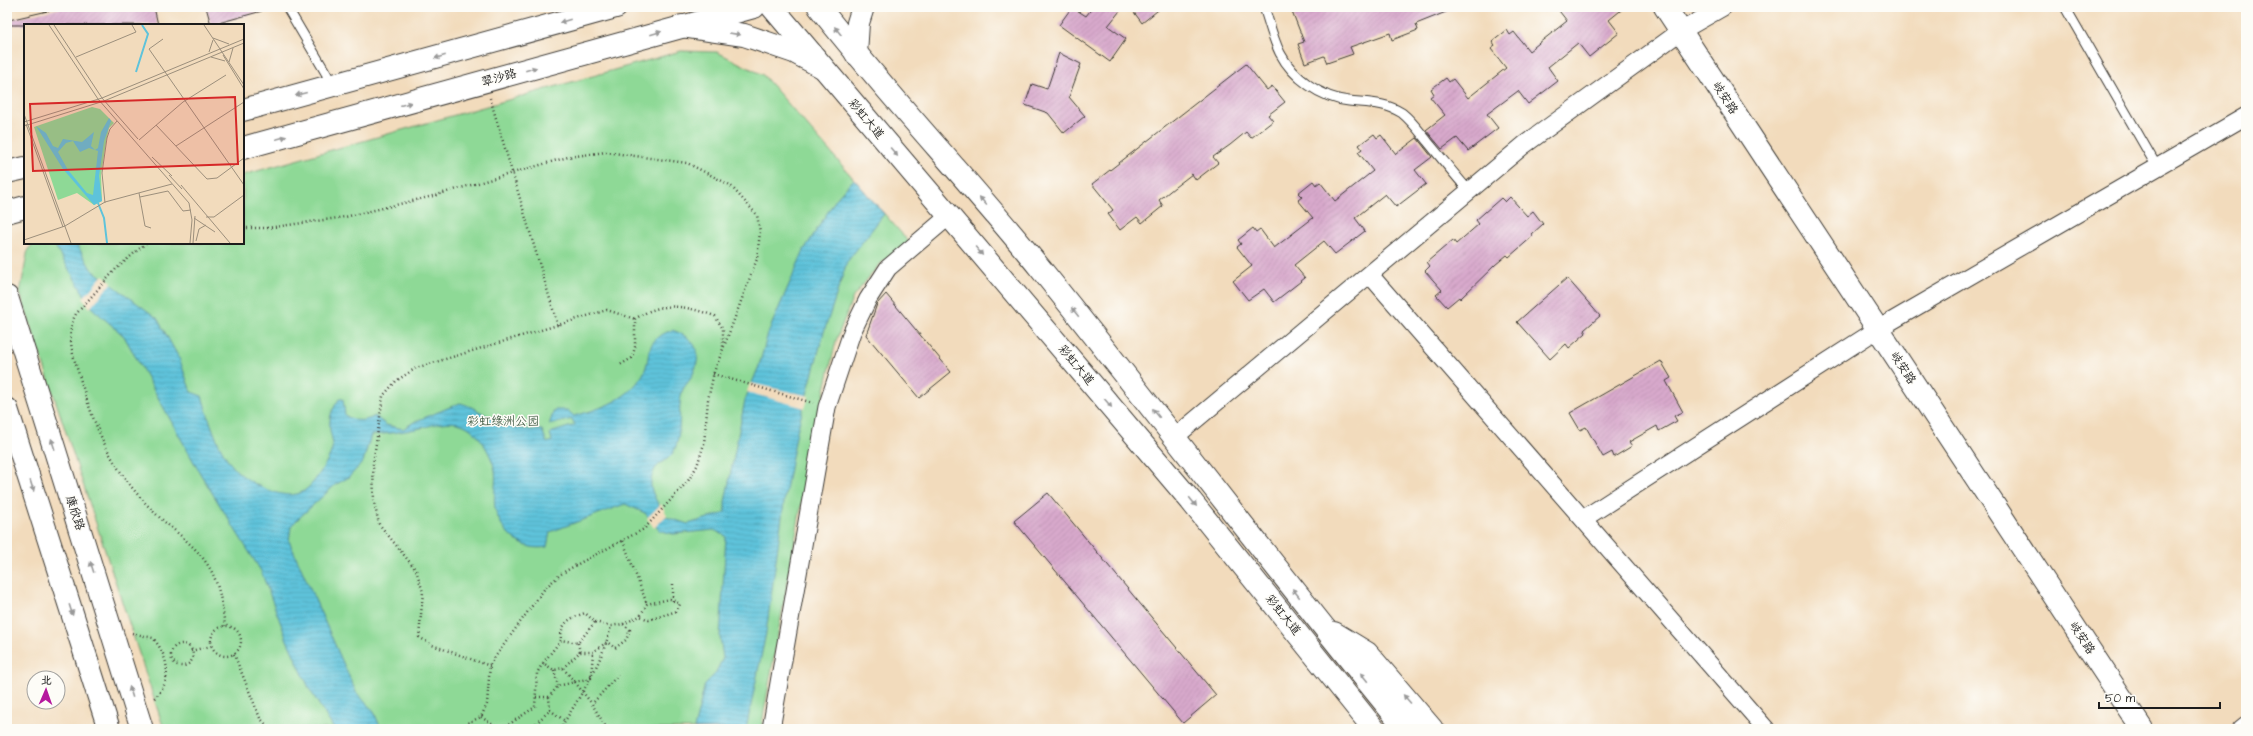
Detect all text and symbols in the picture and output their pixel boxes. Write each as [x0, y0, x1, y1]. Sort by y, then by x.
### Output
one-way arrow [559, 19, 571, 25]
inset map [24, 24, 244, 244]
one-way arrow [834, 25, 842, 36]
one-way arrow [651, 30, 663, 36]
one-way arrow [729, 31, 741, 37]
one-way arrow [434, 54, 446, 60]
street label: 翠沙路 [479, 65, 519, 91]
one-way arrow [526, 66, 538, 72]
street label: 岐安路 [1708, 78, 1742, 118]
one-way arrow [295, 91, 307, 97]
street label: 彩虹大道 [844, 95, 888, 143]
one-way arrow [400, 101, 412, 107]
one-way arrow [275, 135, 287, 141]
one-way arrow [890, 147, 899, 157]
one-way arrow [978, 196, 987, 207]
one-way arrow [974, 245, 983, 256]
one-way arrow [1071, 306, 1079, 317]
street label: 彩虹大道 [1054, 341, 1098, 389]
street label: 岐安路 [1886, 348, 1920, 388]
one-way arrow [1104, 398, 1113, 408]
one-way arrow [1152, 408, 1160, 419]
park label: 彩虹绿洲公园 [467, 413, 539, 430]
one-way arrow [50, 437, 56, 449]
one-way arrow [29, 480, 35, 492]
street label: 康欣路 [61, 493, 89, 533]
one-way arrow [1188, 497, 1197, 508]
one-way arrow [89, 561, 95, 573]
one-way arrow [1292, 588, 1300, 599]
street label: 彩虹大道 [1261, 591, 1305, 639]
one-way arrow [68, 604, 74, 616]
street label: 岐安路 [2065, 618, 2099, 658]
north arrow [26, 670, 66, 710]
one-way arrow [1359, 672, 1368, 683]
text: 北 [41, 673, 52, 688]
scale bar [2099, 684, 2220, 710]
one-way arrow [128, 685, 134, 697]
text: 50 m [2105, 690, 2136, 707]
one-way arrow [1402, 694, 1411, 705]

